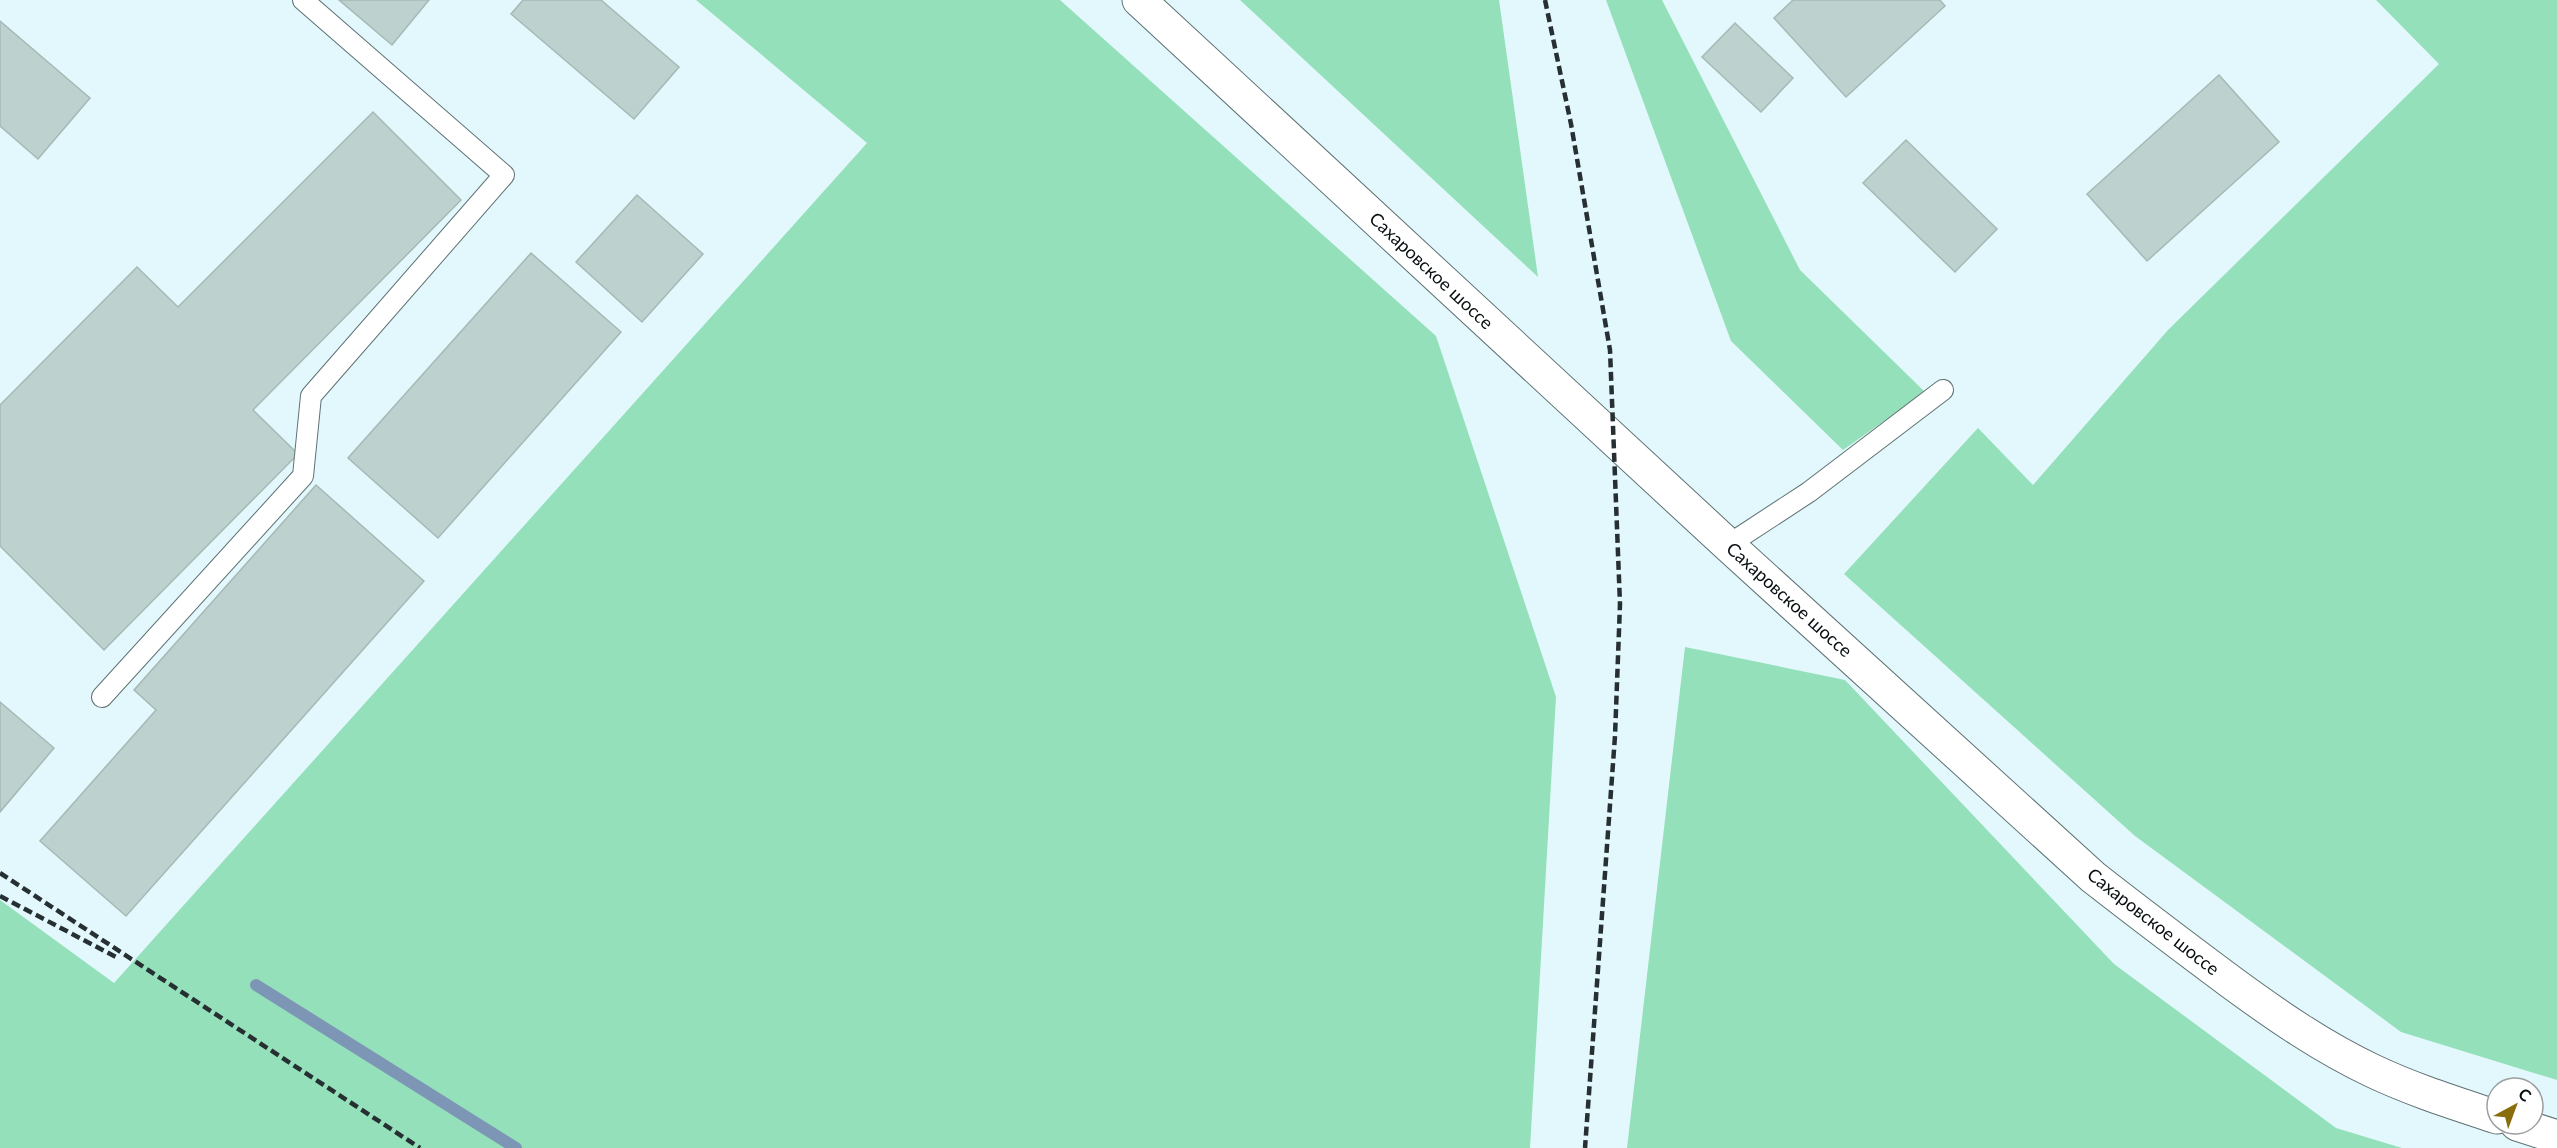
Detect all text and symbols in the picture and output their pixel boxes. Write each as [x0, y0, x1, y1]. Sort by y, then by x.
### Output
street label: Сахаровское шоссе [1365, 207, 1498, 333]
street label: Сахаровское шоссе [1722, 537, 1857, 661]
street label: Сахаровское шоссе [2083, 863, 2224, 980]
north arrow [2485, 1076, 2545, 1136]
text: С [2515, 1084, 2536, 1105]

